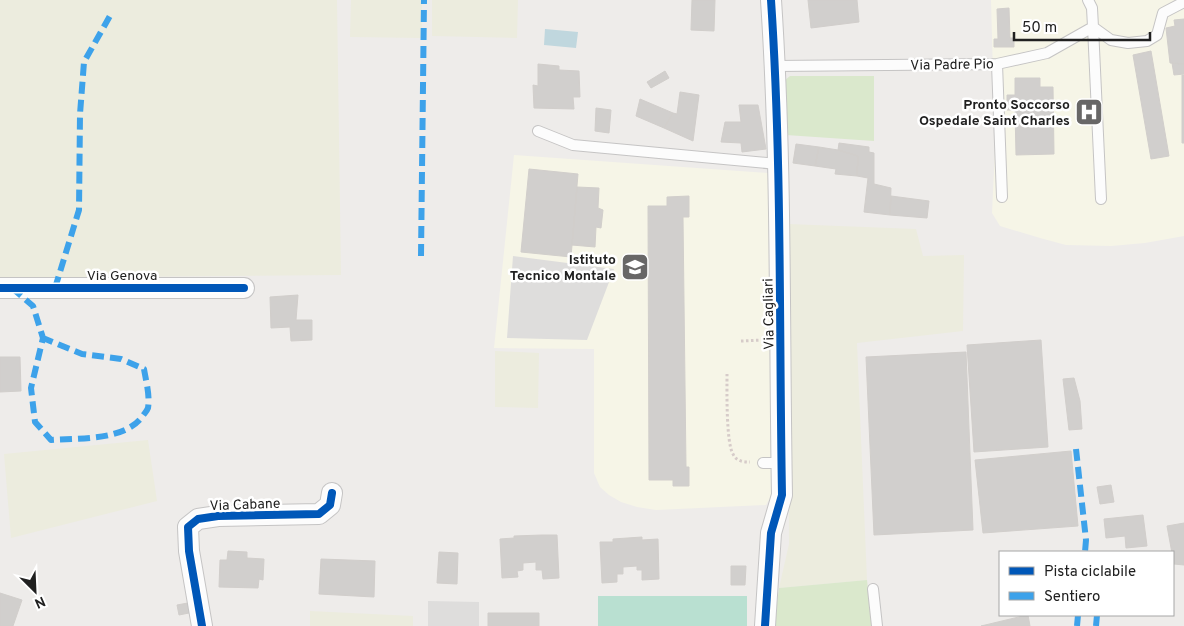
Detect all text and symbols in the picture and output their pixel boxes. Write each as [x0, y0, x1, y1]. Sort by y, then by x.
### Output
scale bar [1014, 10, 1150, 42]
text: 50 m [1022, 19, 1057, 38]
street label: Via Padre Pio [910, 56, 994, 75]
place label: Pronto Soccorso Ospedale Saint Charles [919, 97, 1070, 130]
hospital icon: Pronto Soccorso Ospedale Saint Charles [1074, 97, 1104, 127]
place label: Istituto Tecnico Montale [510, 252, 616, 285]
school or university icon: Istituto Tecnico Montale [620, 252, 650, 282]
street label: Via Genova [87, 268, 157, 285]
street label: Via Cagliari [760, 278, 779, 350]
street label: Via Cabane [209, 496, 281, 515]
legend [999, 551, 1174, 616]
text: Pista ciclabile [1044, 563, 1136, 582]
north arrow [10, 566, 60, 616]
text: Sentiero [1044, 588, 1100, 607]
text: N [32, 592, 48, 611]

